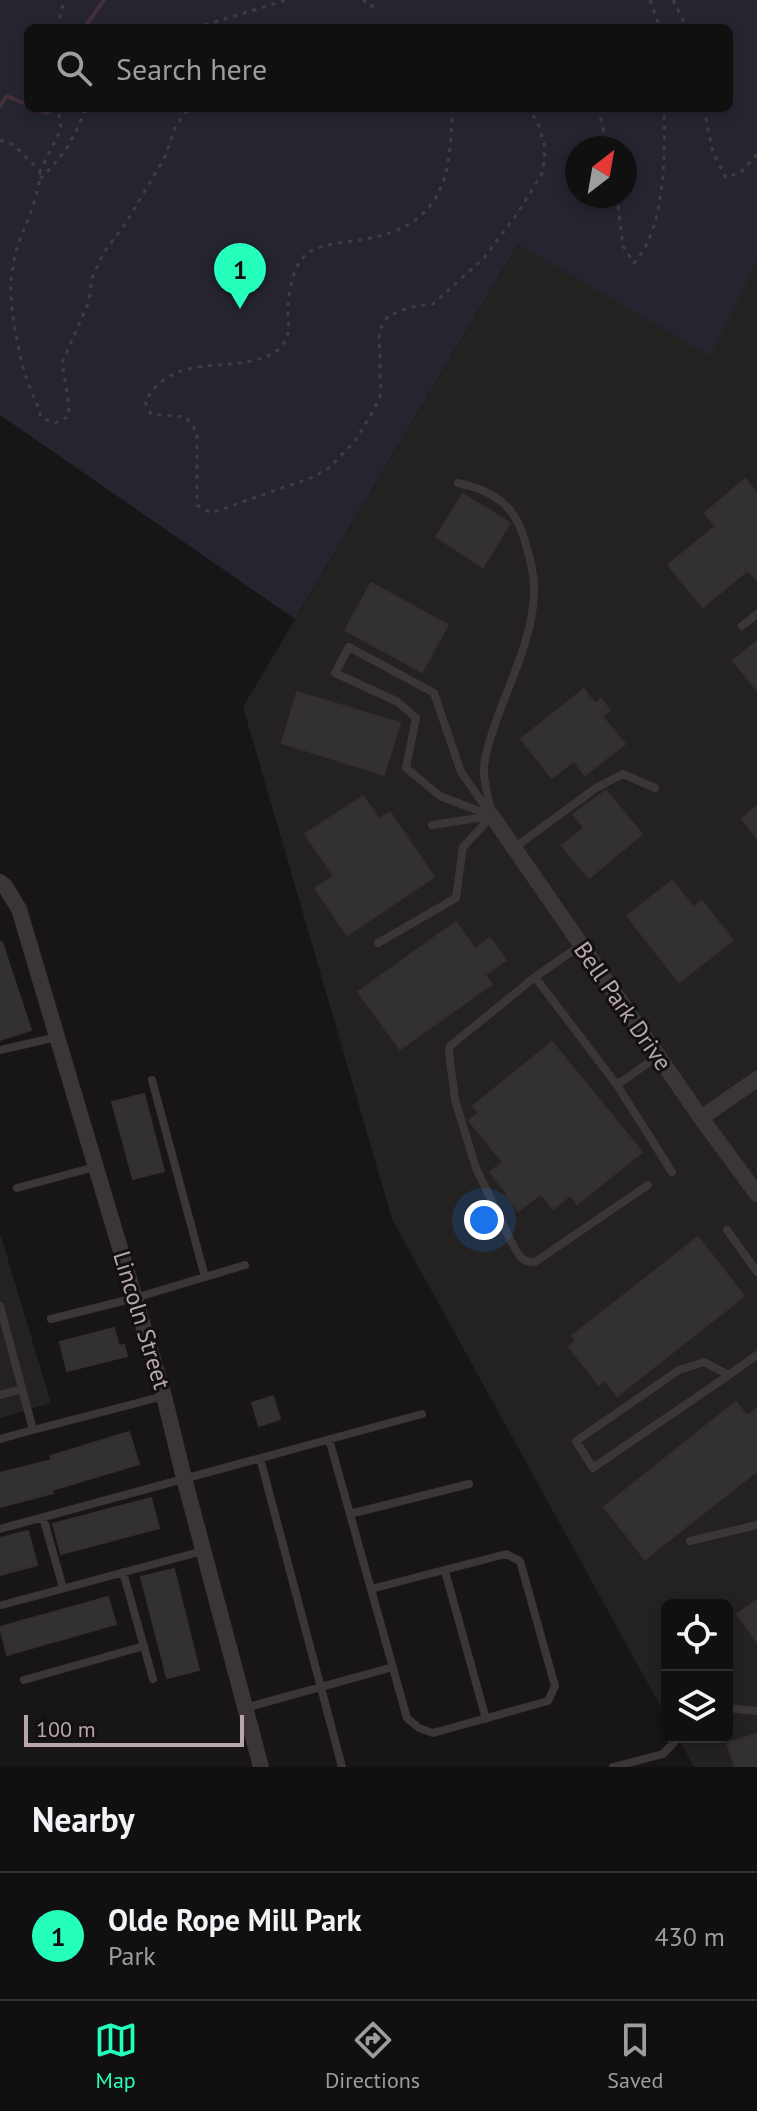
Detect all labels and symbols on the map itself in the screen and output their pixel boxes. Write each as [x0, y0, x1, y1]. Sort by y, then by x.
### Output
north arrow [565, 136, 637, 208]
pin: 1 [214, 243, 266, 309]
street label: Bell Park Drive [567, 936, 679, 1076]
your location [464, 1200, 504, 1240]
street label: Lincoln Street [106, 1247, 178, 1393]
scale bar [24, 1711, 244, 1747]

